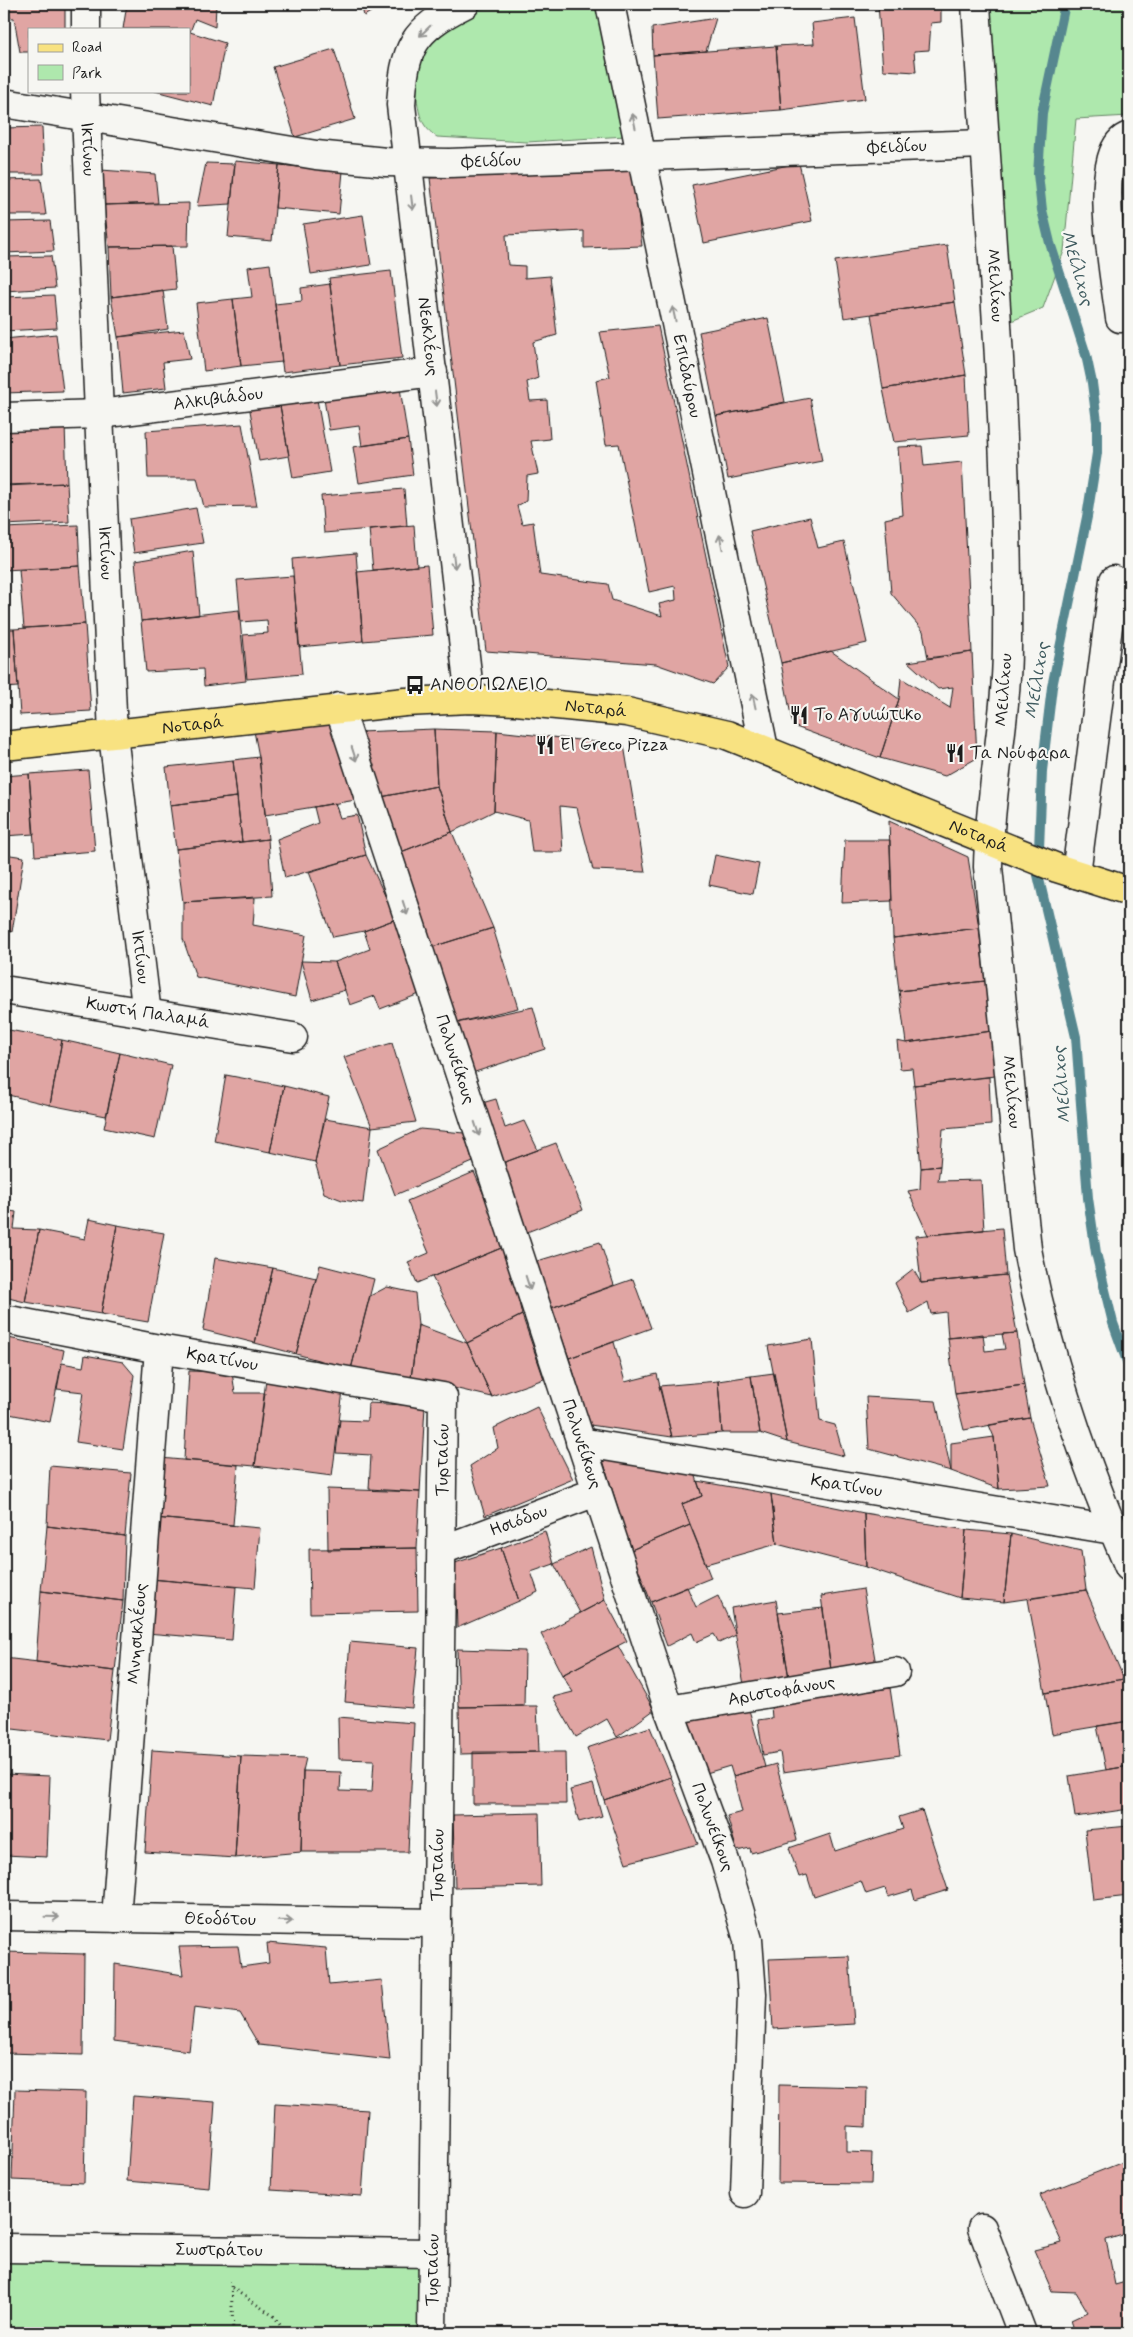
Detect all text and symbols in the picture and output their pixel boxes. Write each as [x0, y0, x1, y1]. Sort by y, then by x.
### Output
one-way arrow [419, 25, 431, 37]
legend [28, 28, 190, 92]
text: Road [72, 38, 102, 58]
text: Park [72, 64, 102, 84]
one-way arrow [629, 113, 638, 129]
street label: Ικτίνου [74, 121, 101, 177]
street label: Φειδίου [866, 134, 927, 160]
street label: Φειδίου [460, 148, 521, 175]
one-way arrow [407, 195, 417, 211]
water label: Μείλιχος [1054, 227, 1100, 310]
street label: Μειλίχου [980, 248, 1009, 323]
street label: Νεοκλέους [411, 296, 444, 378]
one-way arrow [669, 307, 678, 323]
street label: Επιδαύρου [667, 332, 707, 420]
street label: Αλκιβιάδου [172, 382, 264, 417]
one-way arrow [431, 391, 441, 407]
street label: Ικτίνου [92, 525, 118, 580]
one-way arrow [716, 534, 725, 550]
one-way arrow [449, 553, 459, 569]
water label: Μείλιχος [1019, 639, 1056, 721]
street label: Μειλίχου [989, 652, 1019, 728]
place label: ΑΝΘΟΠΩΛΕΙΟ [430, 673, 548, 697]
bus stop icon: ΑΝΘΟΠΩΛΕΙΟ [404, 674, 426, 696]
one-way arrow [749, 693, 759, 709]
street label: Νοταρά [564, 694, 628, 724]
place label: Το Αγυιώτικο [814, 703, 922, 727]
restaurant icon: Το Αγυιώτικο [788, 704, 810, 726]
street label: Νοταρά [161, 710, 225, 741]
place label: El Greco Pizza [560, 733, 669, 757]
restaurant icon: El Greco Pizza [534, 734, 556, 756]
place label: Τα Νούφαρα [970, 741, 1071, 765]
restaurant icon: Τα Νούφαρα [944, 742, 966, 764]
one-way arrow [350, 745, 360, 761]
street label: Νοταρά [945, 814, 1012, 859]
one-way arrow [401, 900, 410, 915]
street label: Ικτίνου [125, 928, 155, 985]
street label: Κωστή Παλαμά [84, 992, 212, 1035]
street label: Πολυνείκους [429, 1011, 481, 1108]
water label: Μείλιχος [1046, 1044, 1078, 1125]
street label: Μειλίχου [995, 1054, 1027, 1130]
one-way arrow [473, 1121, 483, 1137]
one-way arrow [524, 1275, 533, 1291]
street label: Κρατίνου [185, 1342, 260, 1378]
street label: Πολυνείκους [556, 1396, 608, 1492]
street label: Τυρταίου [430, 1424, 456, 1496]
street label: Κρατίνου [809, 1468, 884, 1504]
street label: Ησιόδου [486, 1499, 551, 1543]
street label: Μνησικλέους [122, 1582, 153, 1685]
street label: Αριστοφάνους [726, 1670, 837, 1712]
street label: Πολυνείκους [685, 1779, 740, 1875]
street label: Τυρταίου [425, 1829, 451, 1901]
street label: Θεοδότου [184, 1907, 256, 1932]
one-way arrow [44, 1912, 60, 1922]
one-way arrow [276, 1916, 293, 1926]
street label: Τυρταίου [420, 2234, 446, 2306]
street label: Σωστράτου [175, 2238, 263, 2263]

